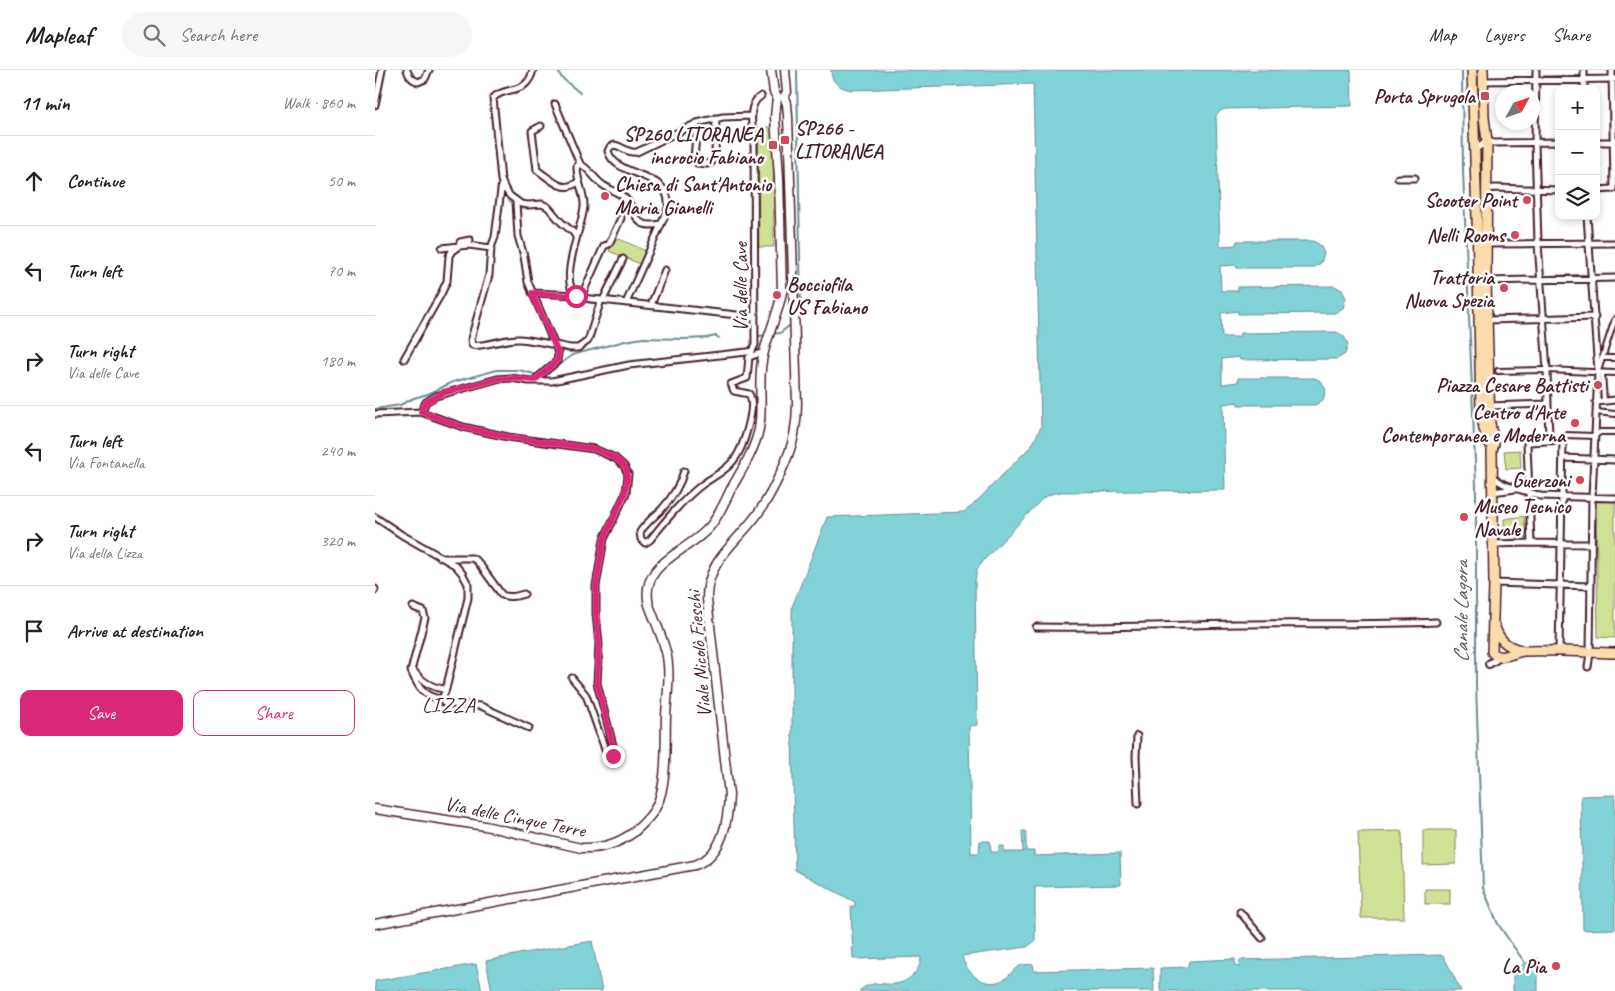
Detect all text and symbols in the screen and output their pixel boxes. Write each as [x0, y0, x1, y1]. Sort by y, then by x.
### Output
search box [122, 12, 472, 57]
text: Mapleaf [25, 20, 92, 50]
icon: search [140, 21, 168, 49]
text: Search here [180, 23, 257, 47]
text: Map [1429, 24, 1457, 46]
text: Layers [1485, 24, 1524, 46]
text: Share [1552, 24, 1590, 46]
place label: Porta Sprugola [1374, 84, 1477, 109]
north arrow [1495, 85, 1540, 130]
map controls [1555, 85, 1600, 220]
button: + [1555, 85, 1600, 130]
text: 11 min [20, 90, 70, 116]
marker: Porta Sprugola [1479, 90, 1491, 102]
text: Walk · 860 m [283, 93, 355, 113]
place label: SP266 - LITORANEA [795, 116, 884, 164]
place label: SP260 LITORANEA incrocio Fabiano [624, 122, 765, 170]
button: − [1555, 130, 1600, 175]
marker: SP266 - LITORANEA [779, 134, 791, 146]
marker: SP260 LITORANEA incrocio Fabiano [767, 139, 779, 151]
icon: ahead [20, 167, 48, 195]
text: Continue [67, 169, 124, 193]
text: 50 m [328, 171, 355, 191]
place label: Chiesa di Sant'Antonio Maria Gianelli [615, 172, 773, 220]
button: layers [1555, 175, 1600, 220]
place label: Scooter Point [1425, 188, 1519, 213]
marker: Chiesa di Sant'Antonio Maria Gianelli [599, 190, 611, 202]
marker: Scooter Point [1521, 194, 1533, 206]
place label: Nelli Rooms [1427, 223, 1507, 248]
marker: Nelli Rooms [1509, 229, 1521, 241]
street label: Via delle Cave [728, 241, 753, 332]
icon: left [20, 257, 48, 285]
text: Turn left [67, 259, 122, 283]
text: 70 m [328, 261, 355, 281]
place label: Trattoria Nuova Spezia [1404, 265, 1496, 313]
place label: Bocciofila US Fabiano [787, 272, 869, 320]
marker: Trattoria Nuova Spezia [1498, 282, 1510, 294]
route start [565, 285, 588, 308]
marker: Bocciofila US Fabiano [771, 289, 783, 301]
text: Turn right [67, 339, 134, 363]
icon: right [20, 347, 48, 375]
text: 180 m [321, 351, 355, 371]
text: Via delle Cave [67, 363, 139, 383]
place label: Piazza Cesare Battisti [1436, 373, 1591, 398]
marker: Piazza Cesare Battisti [1592, 379, 1604, 391]
place label: Centro d'Arte Contemporanea e Moderna [1381, 400, 1567, 448]
marker: Centro d'Arte Contemporanea e Moderna [1569, 417, 1581, 429]
text: Turn left [67, 429, 122, 453]
icon: left [20, 437, 48, 465]
text: 240 m [321, 441, 355, 461]
text: Via Fontanella [67, 453, 145, 473]
place label: Guerzoni [1512, 468, 1573, 493]
marker: Guerzoni [1574, 474, 1586, 486]
place label: Museo Tecnico Navale [1474, 494, 1572, 542]
marker: Museo Tecnico Navale [1458, 511, 1470, 523]
text: Turn right [67, 519, 134, 543]
icon: right [20, 527, 48, 555]
text: 320 m [321, 531, 355, 551]
text: Via della Lizza [67, 543, 142, 563]
water label: Canale Lagora [1448, 559, 1474, 663]
street label: Viale Nicolò Fieschi [681, 587, 717, 718]
icon: arrive [20, 617, 48, 645]
text: Arrive at destination [67, 619, 203, 643]
button: Save [20, 690, 183, 736]
button: Share [193, 690, 355, 736]
district label: LIZZA [422, 692, 476, 718]
route end [602, 745, 625, 768]
street label: Via delle Cinque Terre [443, 791, 589, 843]
place label: La Pia [1502, 954, 1548, 979]
marker: La Pia [1550, 960, 1562, 972]

